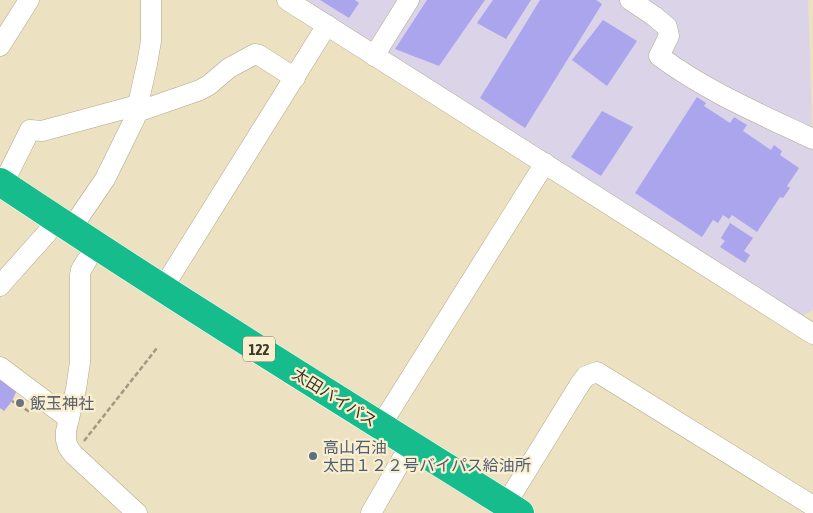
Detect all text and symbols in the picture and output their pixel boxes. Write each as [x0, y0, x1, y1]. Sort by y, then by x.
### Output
road number: 122 [243, 336, 275, 362]
street label: 太田バイパス [290, 364, 380, 430]
place label: 飯玉神社 [30, 394, 94, 412]
marker: 飯玉神社 [14, 397, 26, 409]
place label: 高山石油 太田１２２号バイパス給油所 [323, 438, 531, 474]
marker: 高山石油 太田１２２号バイパス給油所 [307, 450, 319, 462]

